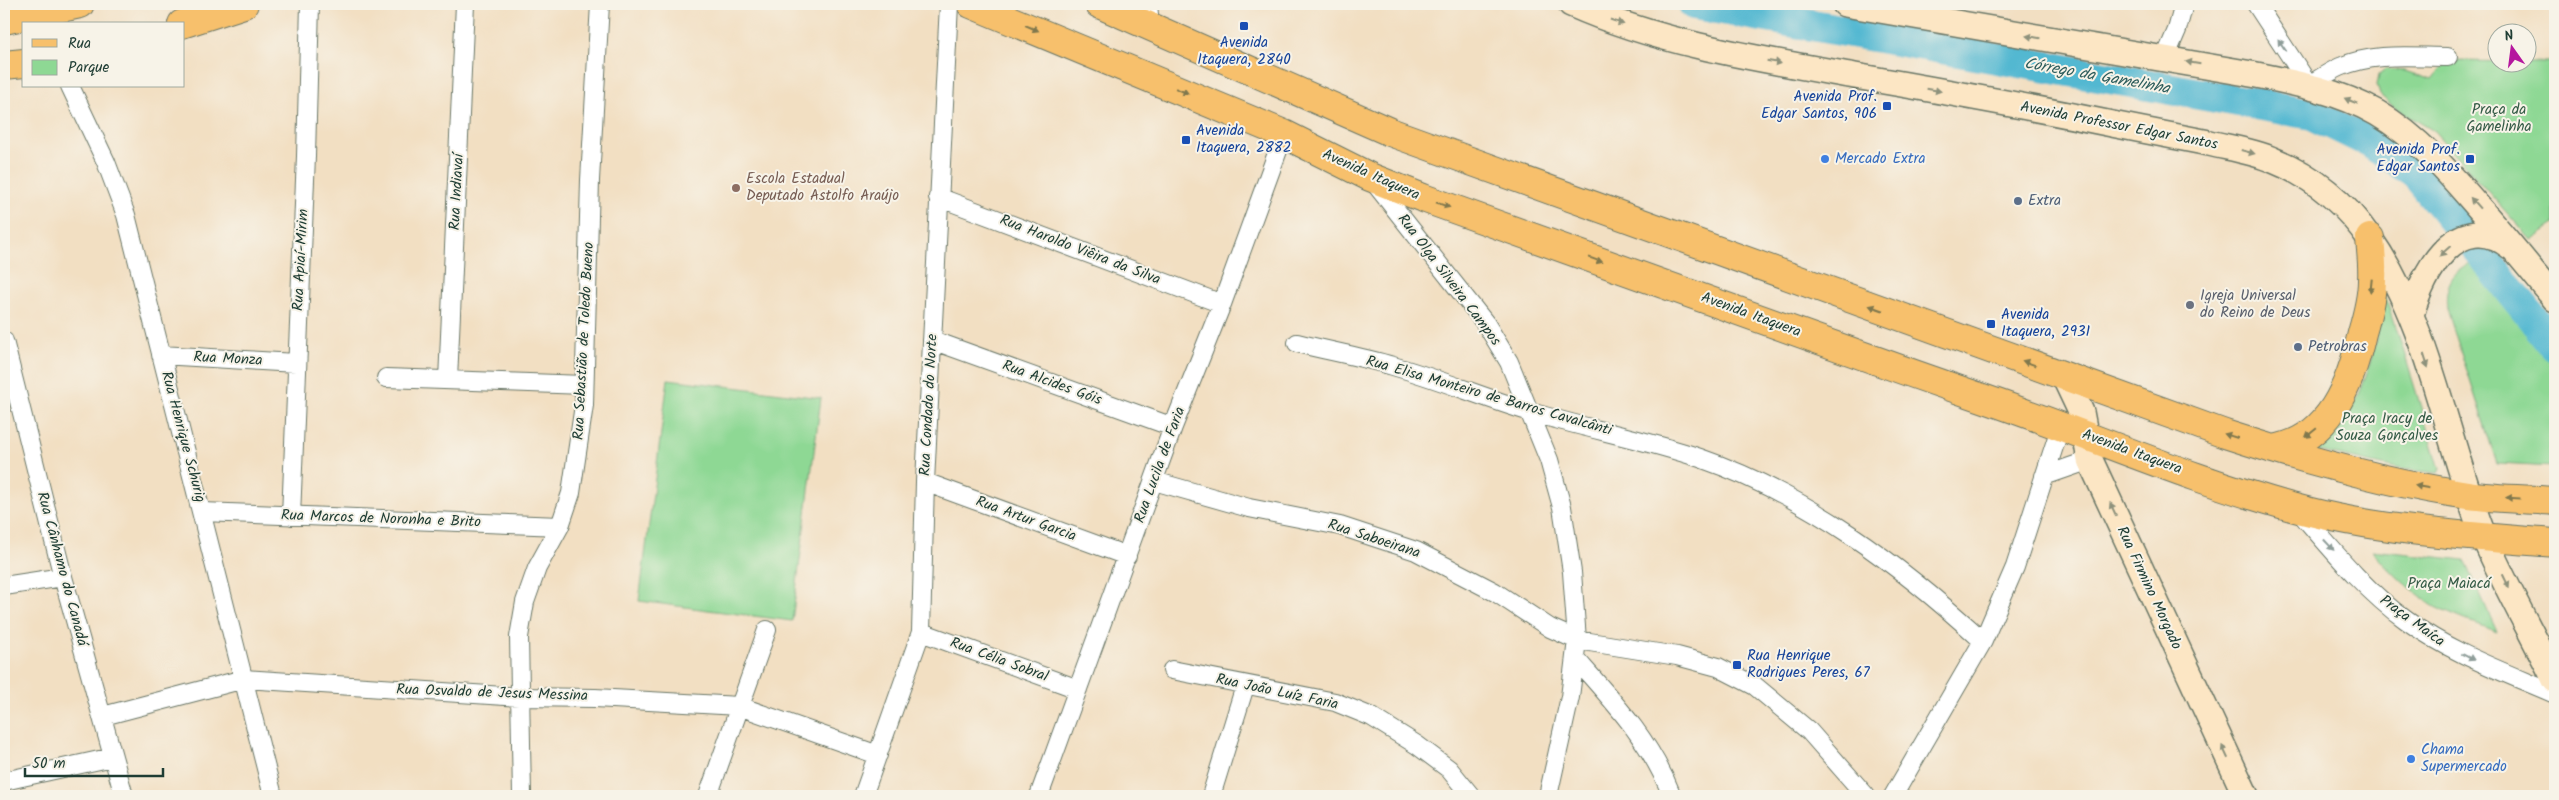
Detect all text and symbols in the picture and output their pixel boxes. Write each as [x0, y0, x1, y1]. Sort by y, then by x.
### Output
one-way arrow [1609, 19, 1624, 26]
marker: Avenida Itaquera, 2840 [1238, 20, 1250, 32]
legend [22, 22, 185, 88]
north arrow [2486, 22, 2536, 72]
one-way arrow [1025, 25, 1039, 33]
text: N [2502, 25, 2516, 48]
place label: Avenida Itaquera, 2840 [1197, 31, 1291, 72]
text: Rua [68, 32, 91, 56]
one-way arrow [2025, 33, 2041, 41]
one-way arrow [2278, 38, 2287, 52]
water label: Córrego da Gamelinha [2022, 51, 2173, 101]
text: Parque [68, 56, 109, 80]
one-way arrow [1766, 58, 1782, 66]
one-way arrow [2185, 59, 2201, 67]
place label: Avenida Prof. Edgar Santos, 906 [1761, 85, 1877, 126]
one-way arrow [1926, 86, 1942, 94]
one-way arrow [1175, 88, 1189, 96]
street label: Avenida Professor Edgar Santos [2018, 95, 2220, 157]
one-way arrow [2344, 97, 2358, 105]
park label: Praça da Gamelinha [2466, 98, 2532, 139]
marker: Avenida Prof. Edgar Santos, 906 [1881, 100, 1893, 112]
place label: Avenida Itaquera, 2882 [1196, 119, 1292, 160]
marker: Avenida Itaquera, 2882 [1180, 134, 1192, 146]
place label: Avenida Prof. Edgar Santos [2377, 138, 2461, 179]
street label: Avenida Itaquera [1318, 143, 1424, 207]
place label: Mercado Extra [1835, 147, 1926, 171]
one-way arrow [2240, 149, 2255, 157]
street label: Rua Indiavaí [443, 151, 471, 231]
marker: Mercado Extra [1819, 153, 1831, 165]
marker: Avenida Prof. Edgar Santos [2464, 153, 2476, 165]
place label: Escola Estadual Deputado Astolfo Araújo [746, 167, 899, 208]
marker: Escola Estadual Deputado Astolfo Araújo [730, 182, 742, 194]
place label: Extra [2028, 189, 2061, 213]
marker: Extra [2012, 195, 2024, 207]
one-way arrow [2469, 198, 2481, 210]
one-way arrow [1436, 201, 1451, 209]
street label: Rua Apiaí-Mirim [286, 208, 316, 312]
street label: Rua Haroldo Viêira da Silva [996, 208, 1164, 292]
street label: Rua Olga Silveira Campos [1391, 209, 1507, 352]
street label: Rua Sebastião de Toledo Bueno [567, 241, 601, 441]
one-way arrow [2439, 245, 2451, 257]
one-way arrow [1589, 256, 1604, 264]
one-way arrow [2367, 279, 2375, 295]
place label: Igreja Universal do Reino de Deus [2200, 284, 2311, 325]
street label: Avenida Itaquera [1698, 286, 1804, 344]
marker: Igreja Universal do Reino de Deus [2184, 299, 2196, 311]
place label: Avenida Itaquera, 2931 [2001, 303, 2091, 344]
one-way arrow [1868, 304, 1883, 312]
marker: Avenida Itaquera, 2931 [1985, 318, 1997, 330]
street label: Rua Condado do Norte [913, 333, 945, 477]
place label: Petrobras [2308, 335, 2367, 359]
marker: Petrobras [2292, 341, 2304, 353]
street label: Rua Monza [193, 345, 263, 373]
street label: Rua Elisa Monteiro de Barros Cavalcânti [1363, 349, 1616, 443]
street label: Rua Alcides Góis [999, 354, 1106, 412]
one-way arrow [2422, 354, 2430, 369]
one-way arrow [2021, 359, 2036, 367]
street label: Rua Henrique Schurig [154, 369, 212, 505]
street label: Rua Lucila de Faria [1128, 404, 1192, 526]
park label: Praça Iracy de Souza Gonçalves [2336, 407, 2439, 448]
street label: Avenida Itaquera [2079, 423, 2185, 481]
one-way arrow [2305, 428, 2318, 439]
one-way arrow [2223, 432, 2238, 440]
one-way arrow [2413, 483, 2429, 491]
street label: Rua Cânhamo do Canadá [30, 489, 95, 651]
street label: Rua Artur Garcia [972, 490, 1080, 548]
one-way arrow [2504, 493, 2520, 501]
one-way arrow [2108, 502, 2116, 516]
street label: Rua Marcos de Noronha e Brito [281, 504, 482, 534]
street label: Rua Saboeirana [1325, 513, 1423, 565]
street label: Rua Firmino Morgado [2110, 522, 2188, 654]
one-way arrow [2323, 538, 2335, 550]
park label: Praça Maiacá [2407, 572, 2492, 596]
one-way arrow [2502, 574, 2510, 588]
street label: Praça Maíca [2374, 589, 2450, 653]
street label: Rua Célia Sobral [946, 631, 1052, 689]
place label: Rua Henrique Rodrigues Peres, 67 [1747, 644, 1871, 685]
one-way arrow [2460, 652, 2475, 661]
marker: Rua Henrique Rodrigues Peres, 67 [1731, 659, 1743, 671]
street label: Rua João Luíz Faria [1213, 667, 1341, 717]
street label: Rua Osvaldo de Jesus Messina [396, 678, 588, 708]
place label: Chama Supermercado [2421, 738, 2507, 779]
scale bar [25, 745, 162, 777]
one-way arrow [2221, 745, 2229, 759]
text: 50 m [32, 752, 66, 776]
marker: Chama Supermercado [2405, 753, 2417, 765]

